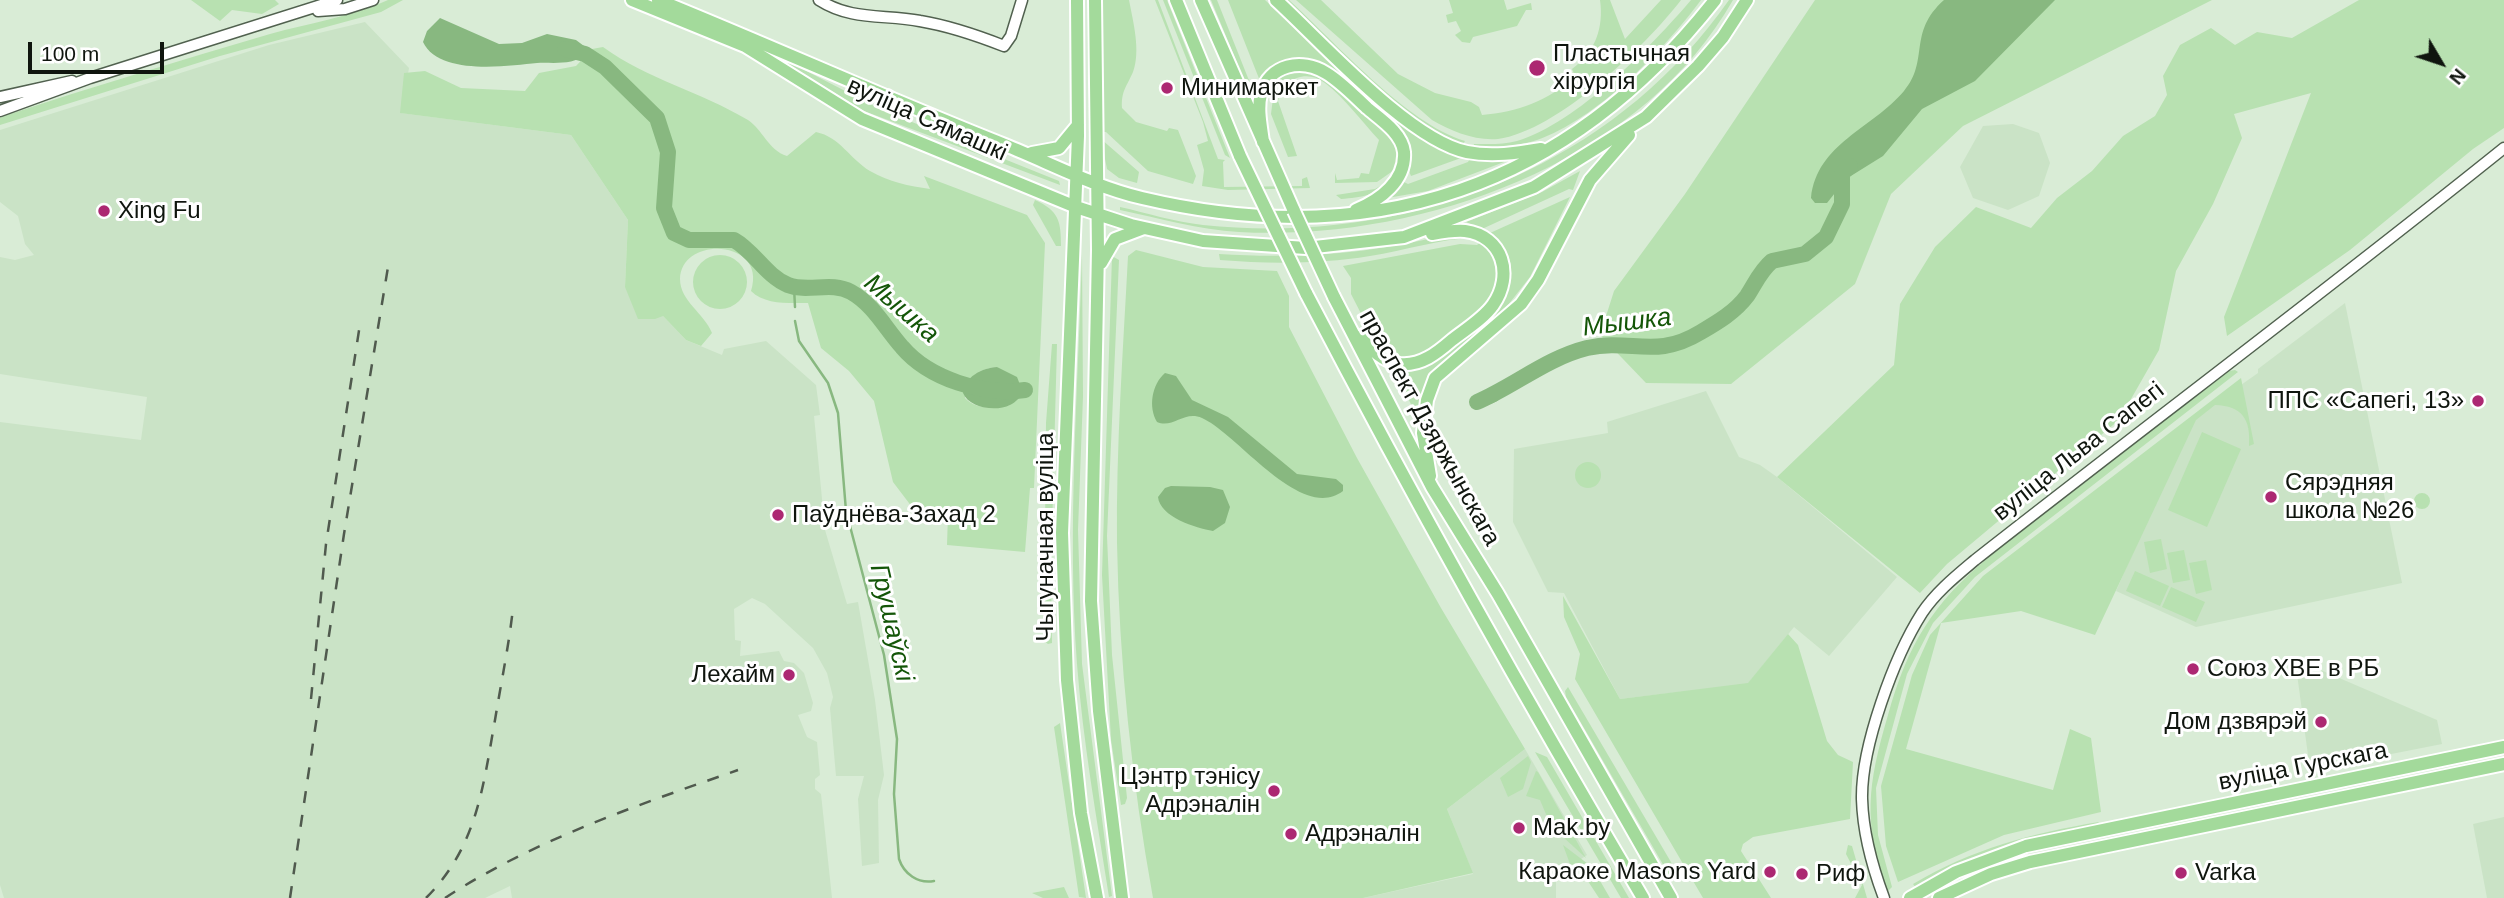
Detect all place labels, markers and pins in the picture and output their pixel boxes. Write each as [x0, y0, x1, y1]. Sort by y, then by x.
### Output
place label: Пластычная хірургія [1553, 40, 1690, 96]
marker: Пластычная хірургія [1527, 58, 1547, 78]
place label: Минимаркет [1181, 74, 1319, 102]
marker: Минимаркет [1159, 80, 1175, 96]
place label: Xing Fu [118, 197, 201, 225]
marker: Xing Fu [96, 203, 112, 219]
place label: ППС «Сапегі, 13» [2267, 387, 2464, 415]
marker: ППС «Сапегі, 13» [2470, 393, 2486, 409]
place label: Сярэдняя школа №26 [2285, 469, 2414, 525]
marker: Сярэдняя школа №26 [2263, 489, 2279, 505]
place label: Паўднёва-Захад 2 [792, 501, 996, 529]
marker: Паўднёва-Захад 2 [770, 507, 786, 523]
place label: Союз ХВЕ в РБ [2207, 655, 2379, 683]
place label: Лехайм [691, 661, 775, 689]
marker: Союз ХВЕ в РБ [2185, 661, 2201, 677]
marker: Лехайм [781, 667, 797, 683]
place label: Дом дзвярэй [2164, 708, 2307, 736]
marker: Дом дзвярэй [2313, 714, 2329, 730]
place label: Цэнтр тэнісу Адрэналін [1120, 763, 1260, 819]
marker: Цэнтр тэнісу Адрэналін [1266, 783, 1282, 799]
place label: Mak.by [1533, 814, 1610, 842]
place label: Адрэналін [1305, 820, 1420, 848]
marker: Mak.by [1511, 820, 1527, 836]
marker: Адрэналін [1283, 826, 1299, 842]
place label: Караоке Masons Yard [1518, 858, 1756, 886]
place label: Varka [2195, 859, 2256, 887]
place label: Риф [1816, 860, 1865, 888]
marker: Караоке Masons Yard [1762, 864, 1778, 880]
marker: Varka [2173, 865, 2189, 881]
marker: Риф [1794, 866, 1810, 882]

